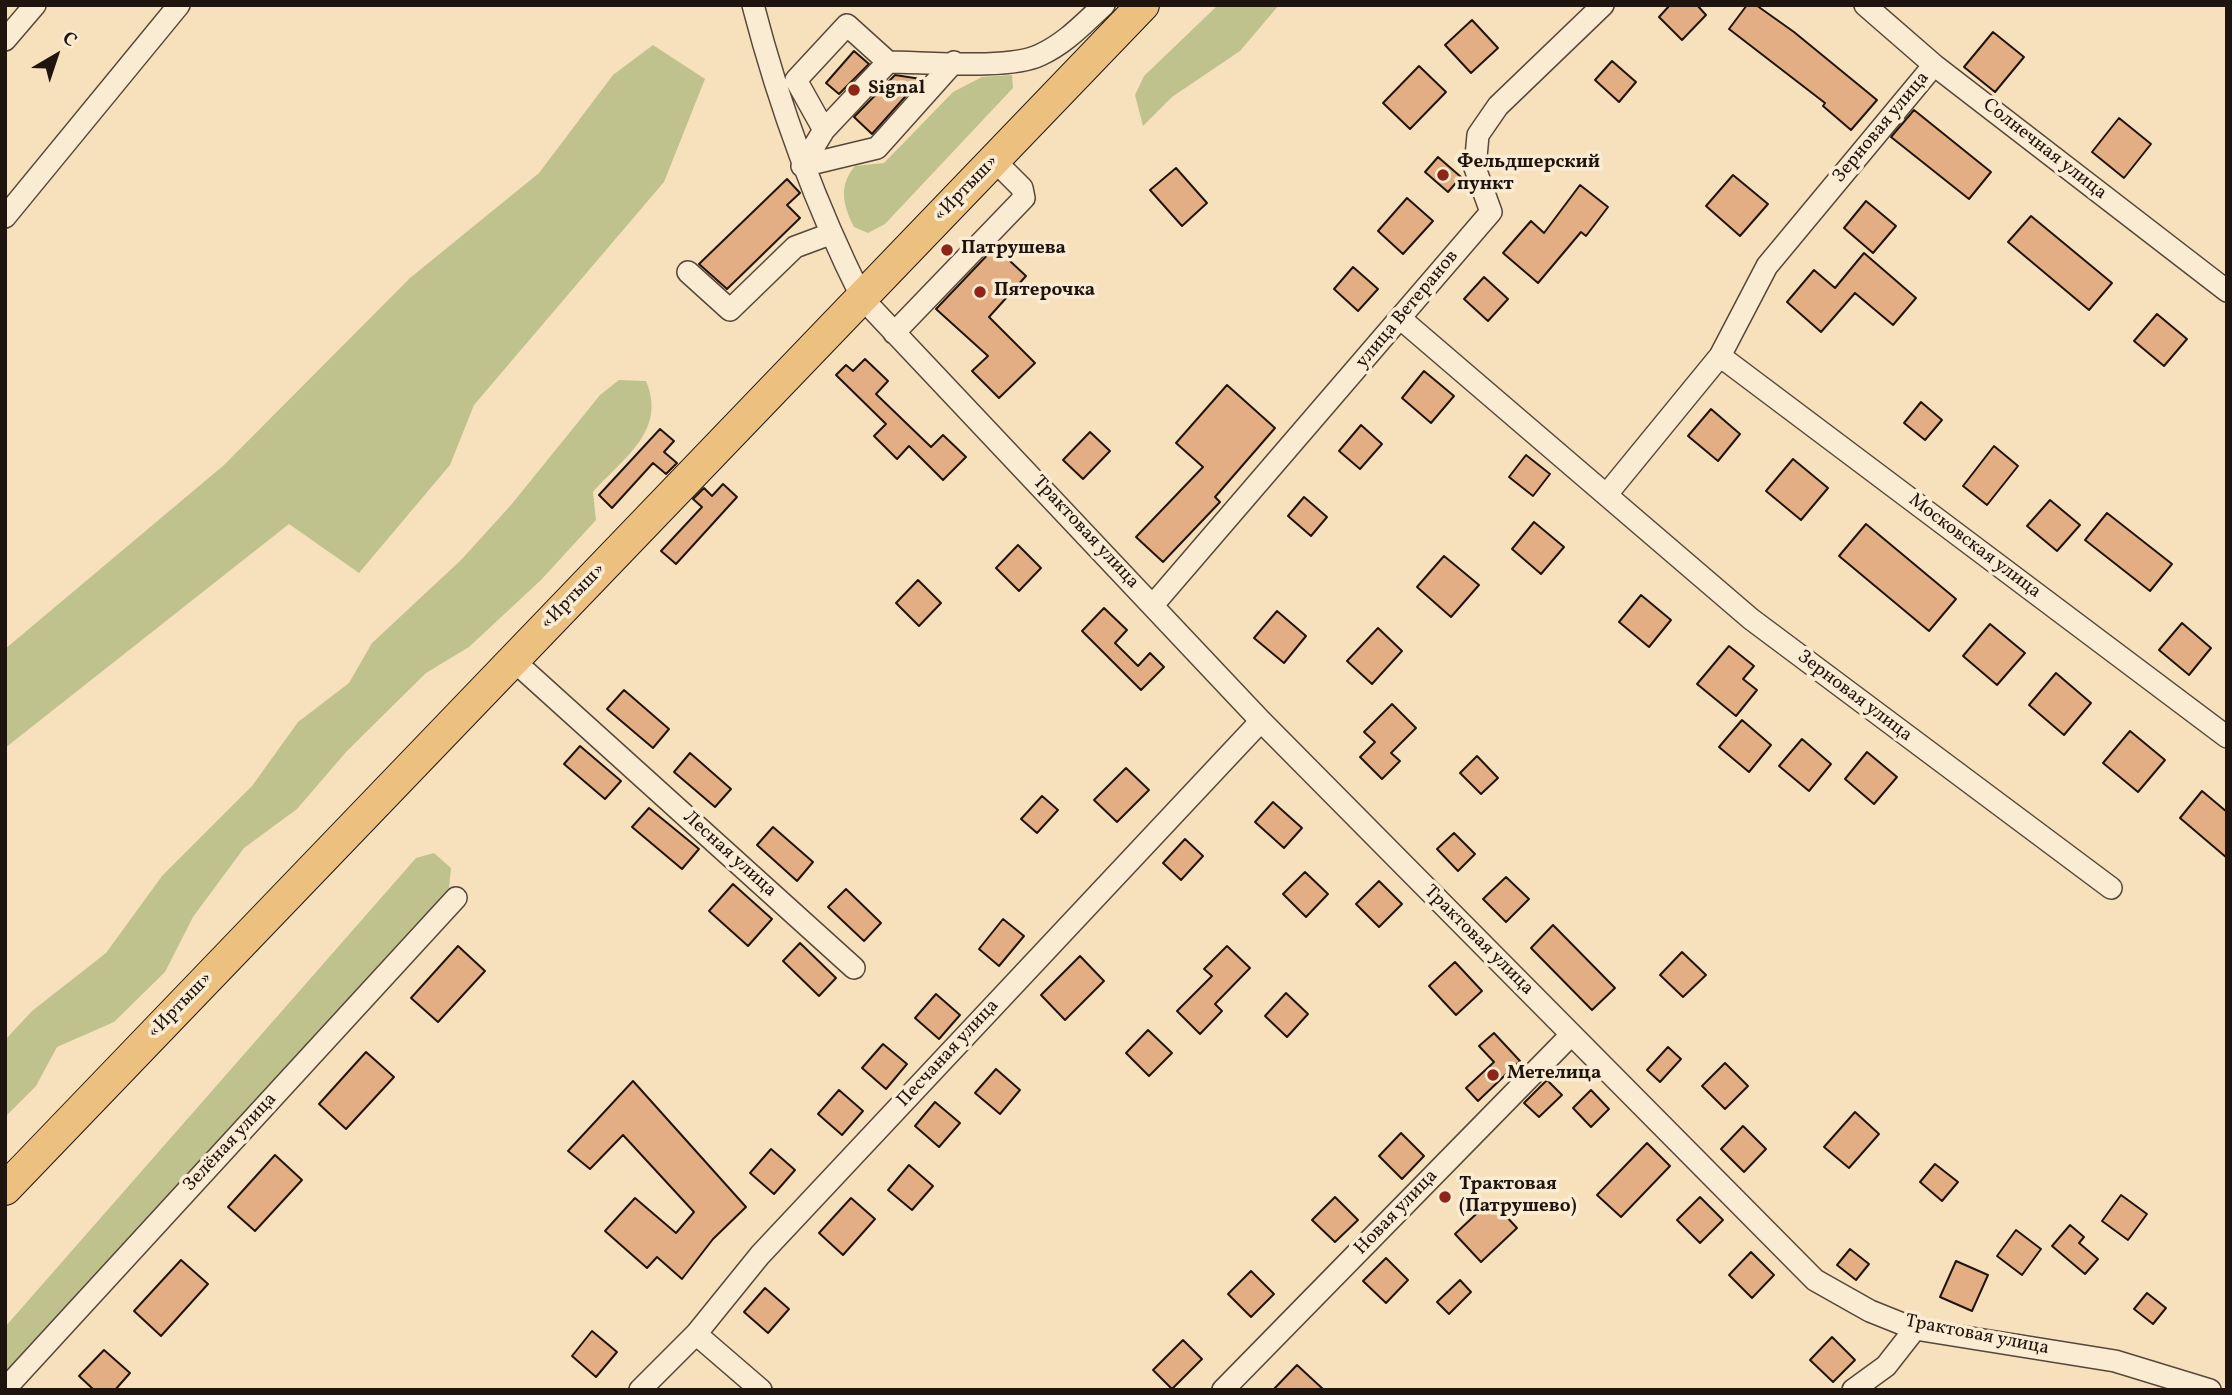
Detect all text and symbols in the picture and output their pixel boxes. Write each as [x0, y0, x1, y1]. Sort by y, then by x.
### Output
north arrow [21, 21, 91, 91]
text: С [56, 26, 82, 54]
street label: Зерновая улица [1829, 68, 1935, 188]
place label: Signal [868, 79, 925, 101]
marker: Signal [846, 82, 862, 98]
street label: Солнечная улица [1977, 94, 2111, 206]
street label: «Иртыш» [930, 151, 1004, 227]
place label: Фельдшерский пункт [1457, 153, 1600, 197]
marker: Фельдшерский пункт [1435, 167, 1451, 183]
place label: Патрушева [961, 239, 1066, 261]
marker: Патрушева [939, 242, 955, 258]
street label: улица Ветеранов [1352, 246, 1464, 374]
place label: Пятерочка [994, 281, 1095, 303]
marker: Пятерочка [972, 284, 988, 300]
street label: Трактовая улица [1027, 472, 1143, 594]
street label: Московская улица [1903, 490, 2045, 604]
street label: «Иртыш» [537, 559, 611, 635]
street label: Зерновая улица [1792, 646, 1916, 748]
street label: Лесная улица [678, 807, 780, 903]
street label: Трактовая улица [1418, 881, 1538, 1001]
street label: «Иртыш» [144, 968, 218, 1044]
street label: Песчаная улица [893, 995, 1005, 1113]
place label: Метелица [1507, 1064, 1601, 1086]
marker: Метелица [1485, 1067, 1501, 1083]
street label: Зелёная улица [179, 1089, 283, 1197]
street label: Новая улица [1351, 1165, 1443, 1261]
place label: Трактовая (Патрушево) [1459, 1175, 1577, 1219]
marker: Трактовая (Патрушево) [1437, 1189, 1453, 1205]
street label: Трактовая улица [1903, 1311, 2051, 1361]

